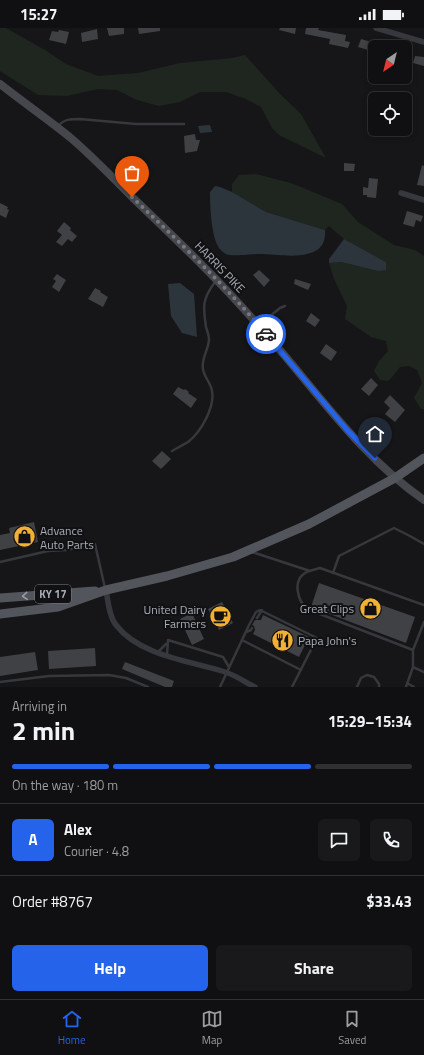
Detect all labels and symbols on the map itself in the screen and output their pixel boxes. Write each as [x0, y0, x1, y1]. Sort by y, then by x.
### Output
north arrow [368, 40, 412, 84]
pin [115, 156, 149, 197]
street label: HARRIS PIKE [190, 237, 250, 297]
courier [246, 314, 286, 354]
pin [358, 417, 392, 458]
place label: Advance Auto Parts [40, 521, 94, 554]
shop icon: Advance Auto Parts [11, 524, 37, 550]
road number: KY 17 [35, 585, 71, 603]
one-way arrow [22, 592, 28, 601]
shop icon: Great Clips [357, 595, 383, 621]
place label: Great Clips [300, 599, 354, 618]
place label: United Dairy Farmers [144, 600, 206, 633]
cafe icon: United Dairy Farmers [208, 603, 234, 629]
restaurant icon: Papa John's [270, 627, 296, 653]
place label: Papa John's [298, 631, 357, 650]

